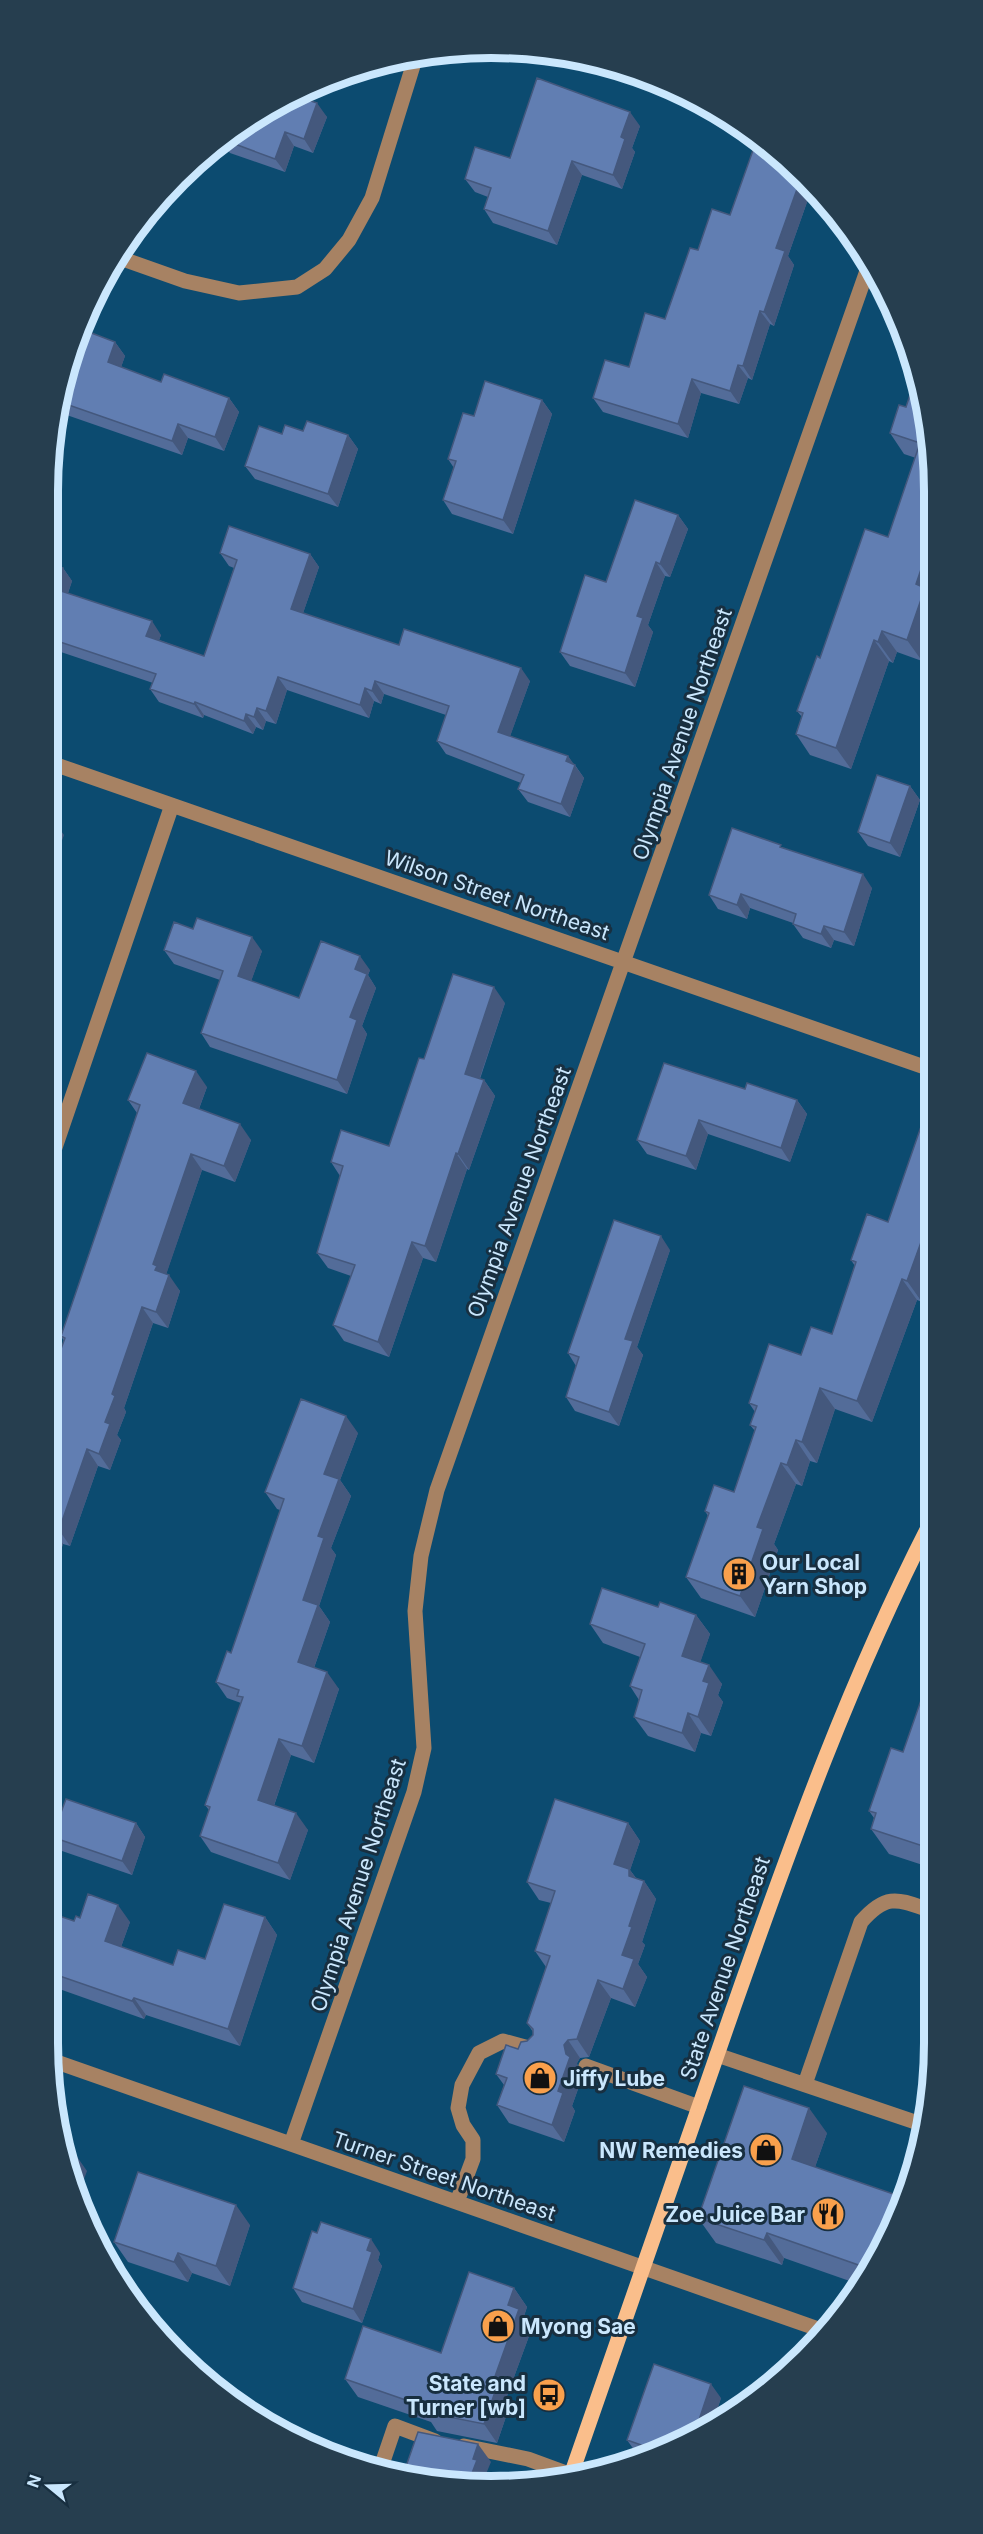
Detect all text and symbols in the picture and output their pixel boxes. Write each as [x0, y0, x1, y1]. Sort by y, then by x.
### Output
street label: Olympia Avenue Northeast [627, 605, 737, 863]
street label: Wilson Street Northeast [381, 845, 613, 945]
street label: Olympia Avenue Northeast [462, 1063, 576, 1321]
place label: Our Local Yarn Shop [762, 1550, 867, 1599]
building icon: Our Local Yarn Shop [721, 1556, 757, 1592]
street label: Olympia Avenue Northeast [305, 1755, 411, 2015]
street label: State Avenue Northeast [675, 1853, 775, 2083]
shop icon: Jiffy Lube [522, 2060, 558, 2096]
place label: Jiffy Lube [563, 2066, 665, 2091]
street label: Turner Street Northeast [329, 2126, 559, 2226]
shop icon: NW Remedies [748, 2132, 784, 2168]
place label: NW Remedies [599, 2138, 743, 2163]
restaurant icon: Zoe Juice Bar [810, 2196, 846, 2232]
place label: Zoe Juice Bar [665, 2202, 805, 2227]
shop icon: Myong Sae [480, 2308, 516, 2344]
place label: Myong Sae [521, 2314, 636, 2339]
place label: State and Turner [wb] [406, 2371, 526, 2420]
bus stop icon: State and Turner [wb] [531, 2377, 567, 2413]
north arrow [18, 2456, 78, 2516]
text: N [22, 2472, 45, 2490]

